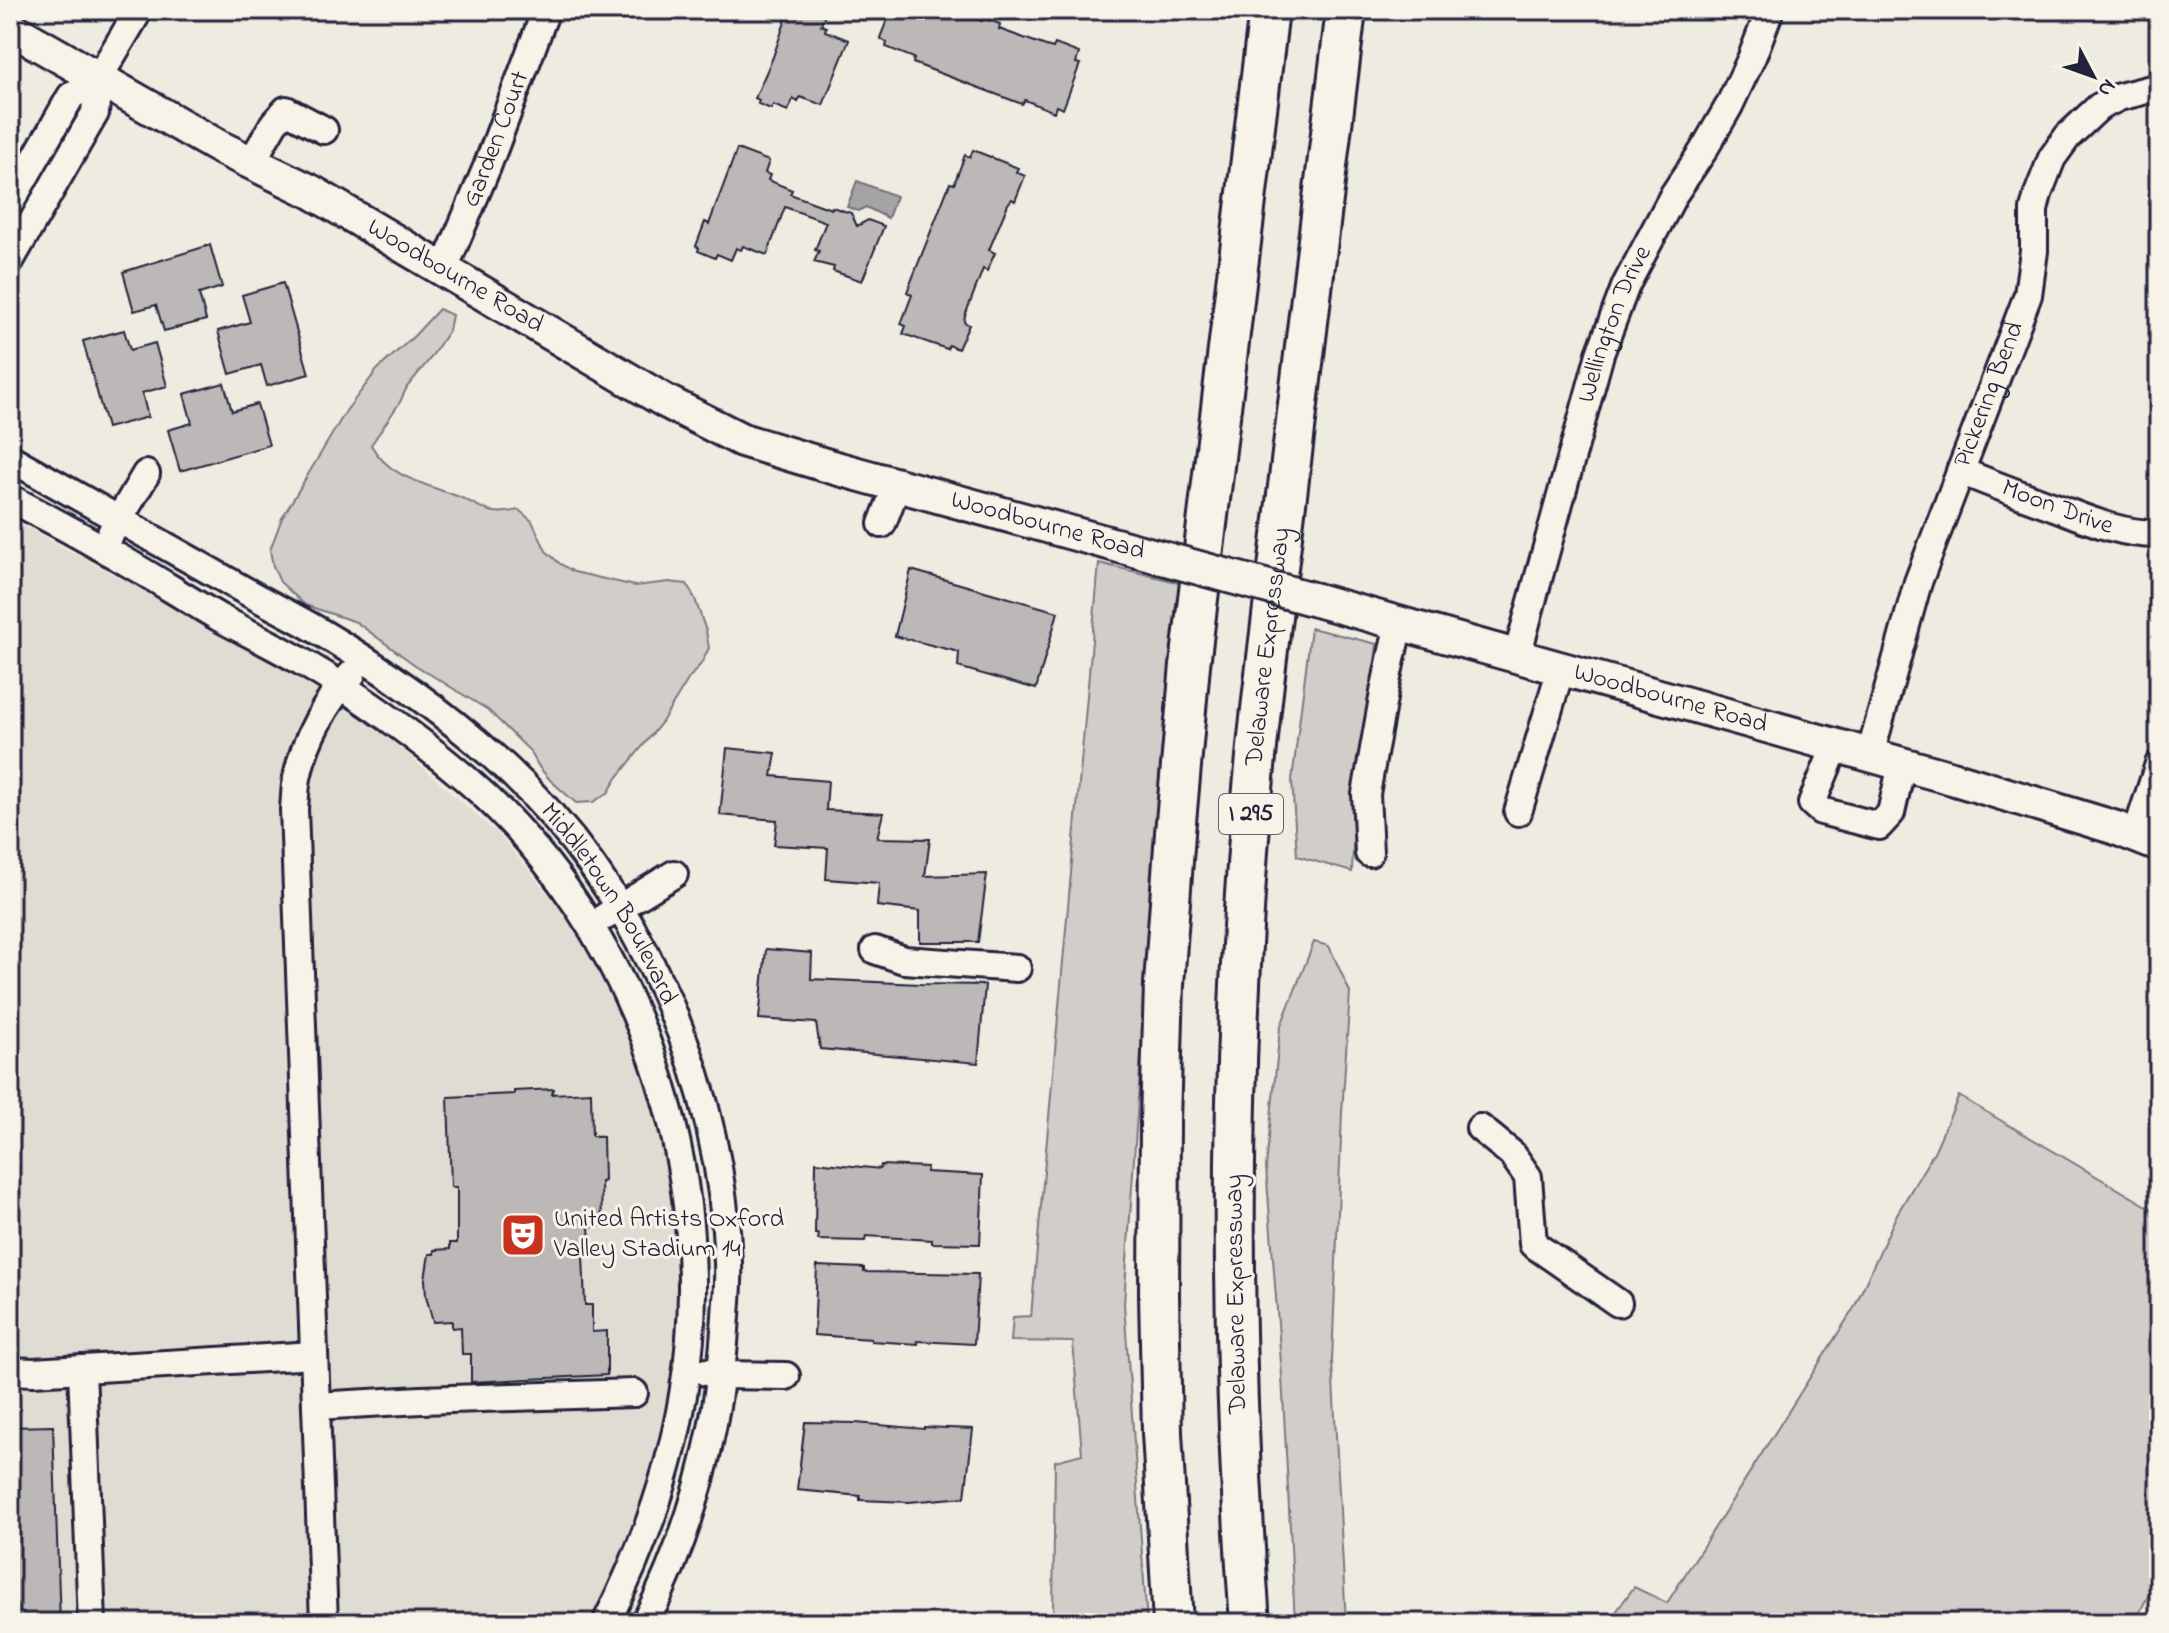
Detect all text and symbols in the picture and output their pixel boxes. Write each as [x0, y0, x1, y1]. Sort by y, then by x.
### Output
north arrow [2053, 36, 2133, 116]
street label: Garden Court [453, 66, 540, 213]
text: N [2089, 71, 2123, 103]
street label: Woodbourne Road [359, 209, 551, 344]
street label: Wellington Drive [1568, 239, 1663, 407]
street label: Pickering Bend [1945, 316, 2035, 473]
street label: Moon Drive [1996, 470, 2118, 546]
street label: Woodbourne Road [946, 482, 1149, 571]
street label: Delaware Expressway [1236, 525, 1302, 769]
street label: Woodbourne Road [1569, 654, 1772, 744]
road number: I 295 [1219, 794, 1283, 834]
street label: Middletown Boulevard [530, 795, 687, 1011]
street label: Delaware Expressway [1216, 1174, 1258, 1415]
place label: United Artists Oxford Valley Stadium 14 [553, 1201, 784, 1269]
theatre icon: United Artists Oxford Valley Stadium 14 [499, 1211, 547, 1259]

